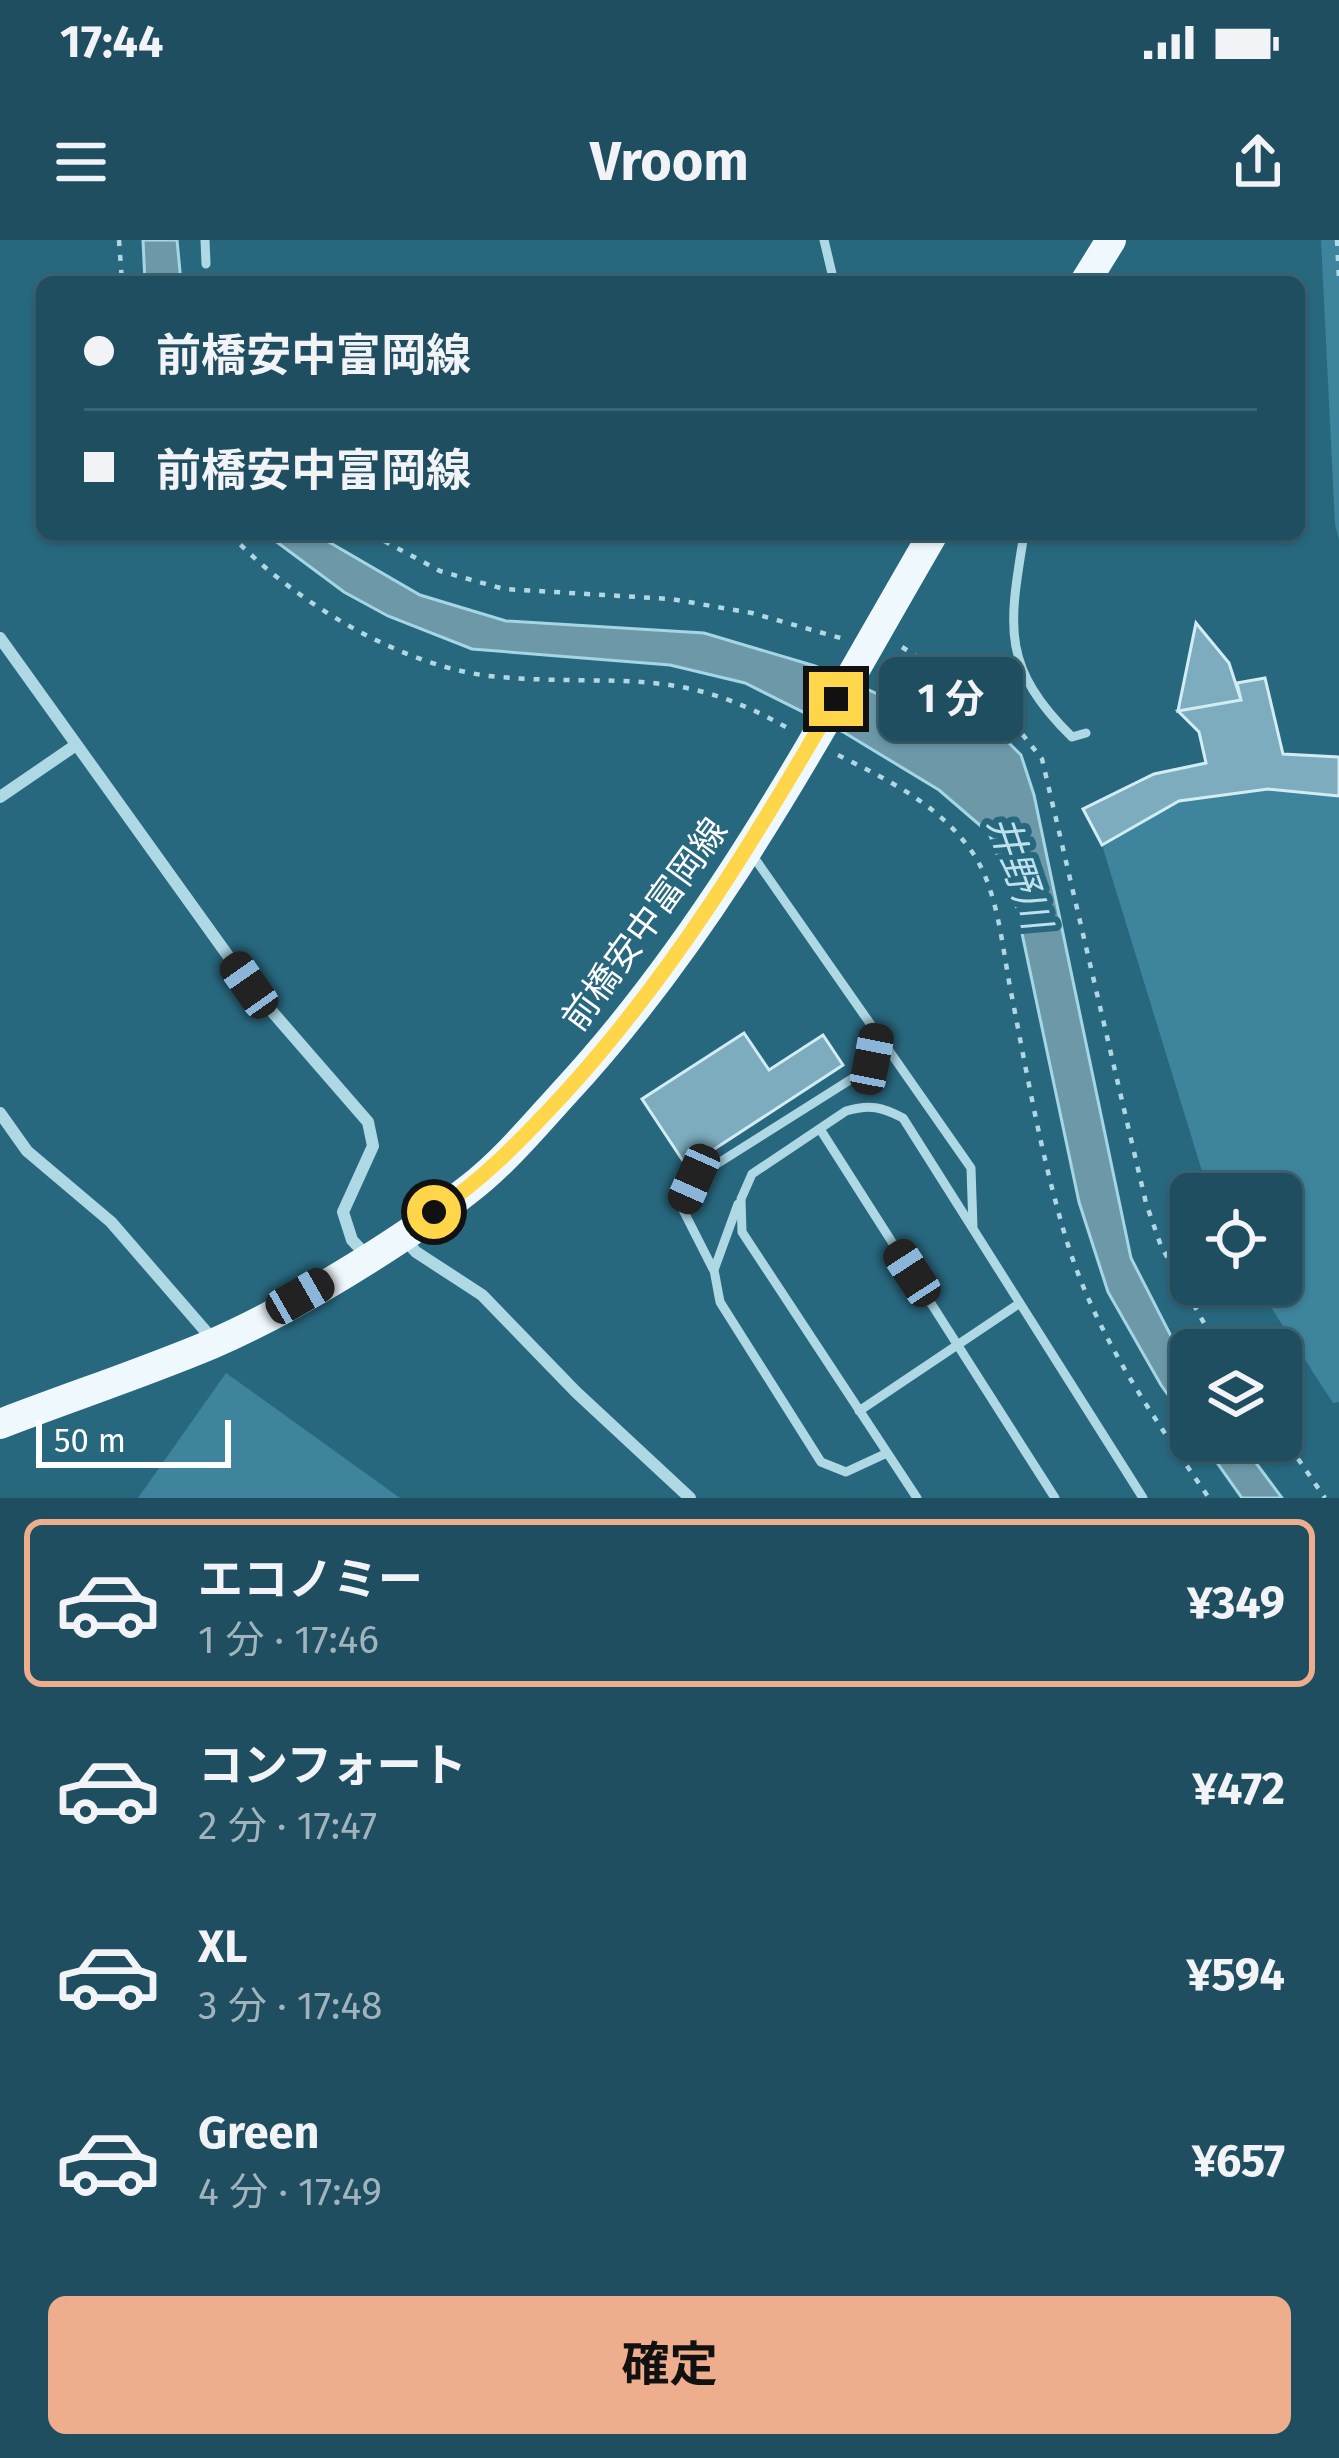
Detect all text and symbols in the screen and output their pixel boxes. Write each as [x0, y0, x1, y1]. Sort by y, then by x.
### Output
text: 17:44 [60, 15, 163, 69]
icon: menu [48, 129, 114, 195]
icon: share [1225, 129, 1291, 195]
text: Vroom [590, 130, 749, 194]
text: 前橋安中富岡線 [156, 329, 471, 383]
text: 前橋安中富岡線 [156, 444, 471, 498]
callout: 1 分 [878, 657, 1022, 741]
route end [809, 672, 863, 726]
text: 1 分 [918, 676, 984, 722]
street label: 前橋安中富岡線 [553, 810, 737, 1039]
water label: 井野川 [978, 810, 1061, 939]
car [214, 945, 284, 1025]
car [847, 1020, 897, 1098]
car [663, 1139, 725, 1219]
map controls [1170, 1173, 1302, 1461]
button: locate [1170, 1173, 1302, 1305]
route start [407, 1185, 461, 1239]
car [877, 1233, 947, 1313]
car [260, 1262, 340, 1330]
button: layers [1170, 1329, 1302, 1461]
scale bar [36, 1414, 231, 1467]
text: 50 m [54, 1421, 126, 1461]
icon: car [54, 1549, 162, 1657]
text: エコノミー [198, 1553, 423, 1607]
text: ¥349 [1187, 1576, 1285, 1630]
text: 1 分 · 17:46 [198, 1617, 379, 1663]
icon: car [54, 1735, 162, 1843]
text: コンフォート [198, 1739, 467, 1793]
text: ¥472 [1192, 1762, 1285, 1816]
text: 2 分 · 17:47 [198, 1803, 377, 1849]
text: XL [198, 1920, 247, 1974]
icon: car [54, 1921, 162, 2029]
text: ¥594 [1186, 1948, 1285, 2002]
text: 3 分 · 17:48 [198, 1983, 382, 2029]
text: Green [198, 2106, 319, 2160]
icon: car [54, 2107, 162, 2215]
text: ¥657 [1192, 2134, 1285, 2188]
text: 4 分 · 17:49 [198, 2169, 382, 2215]
button: 確定 [48, 2296, 1291, 2434]

